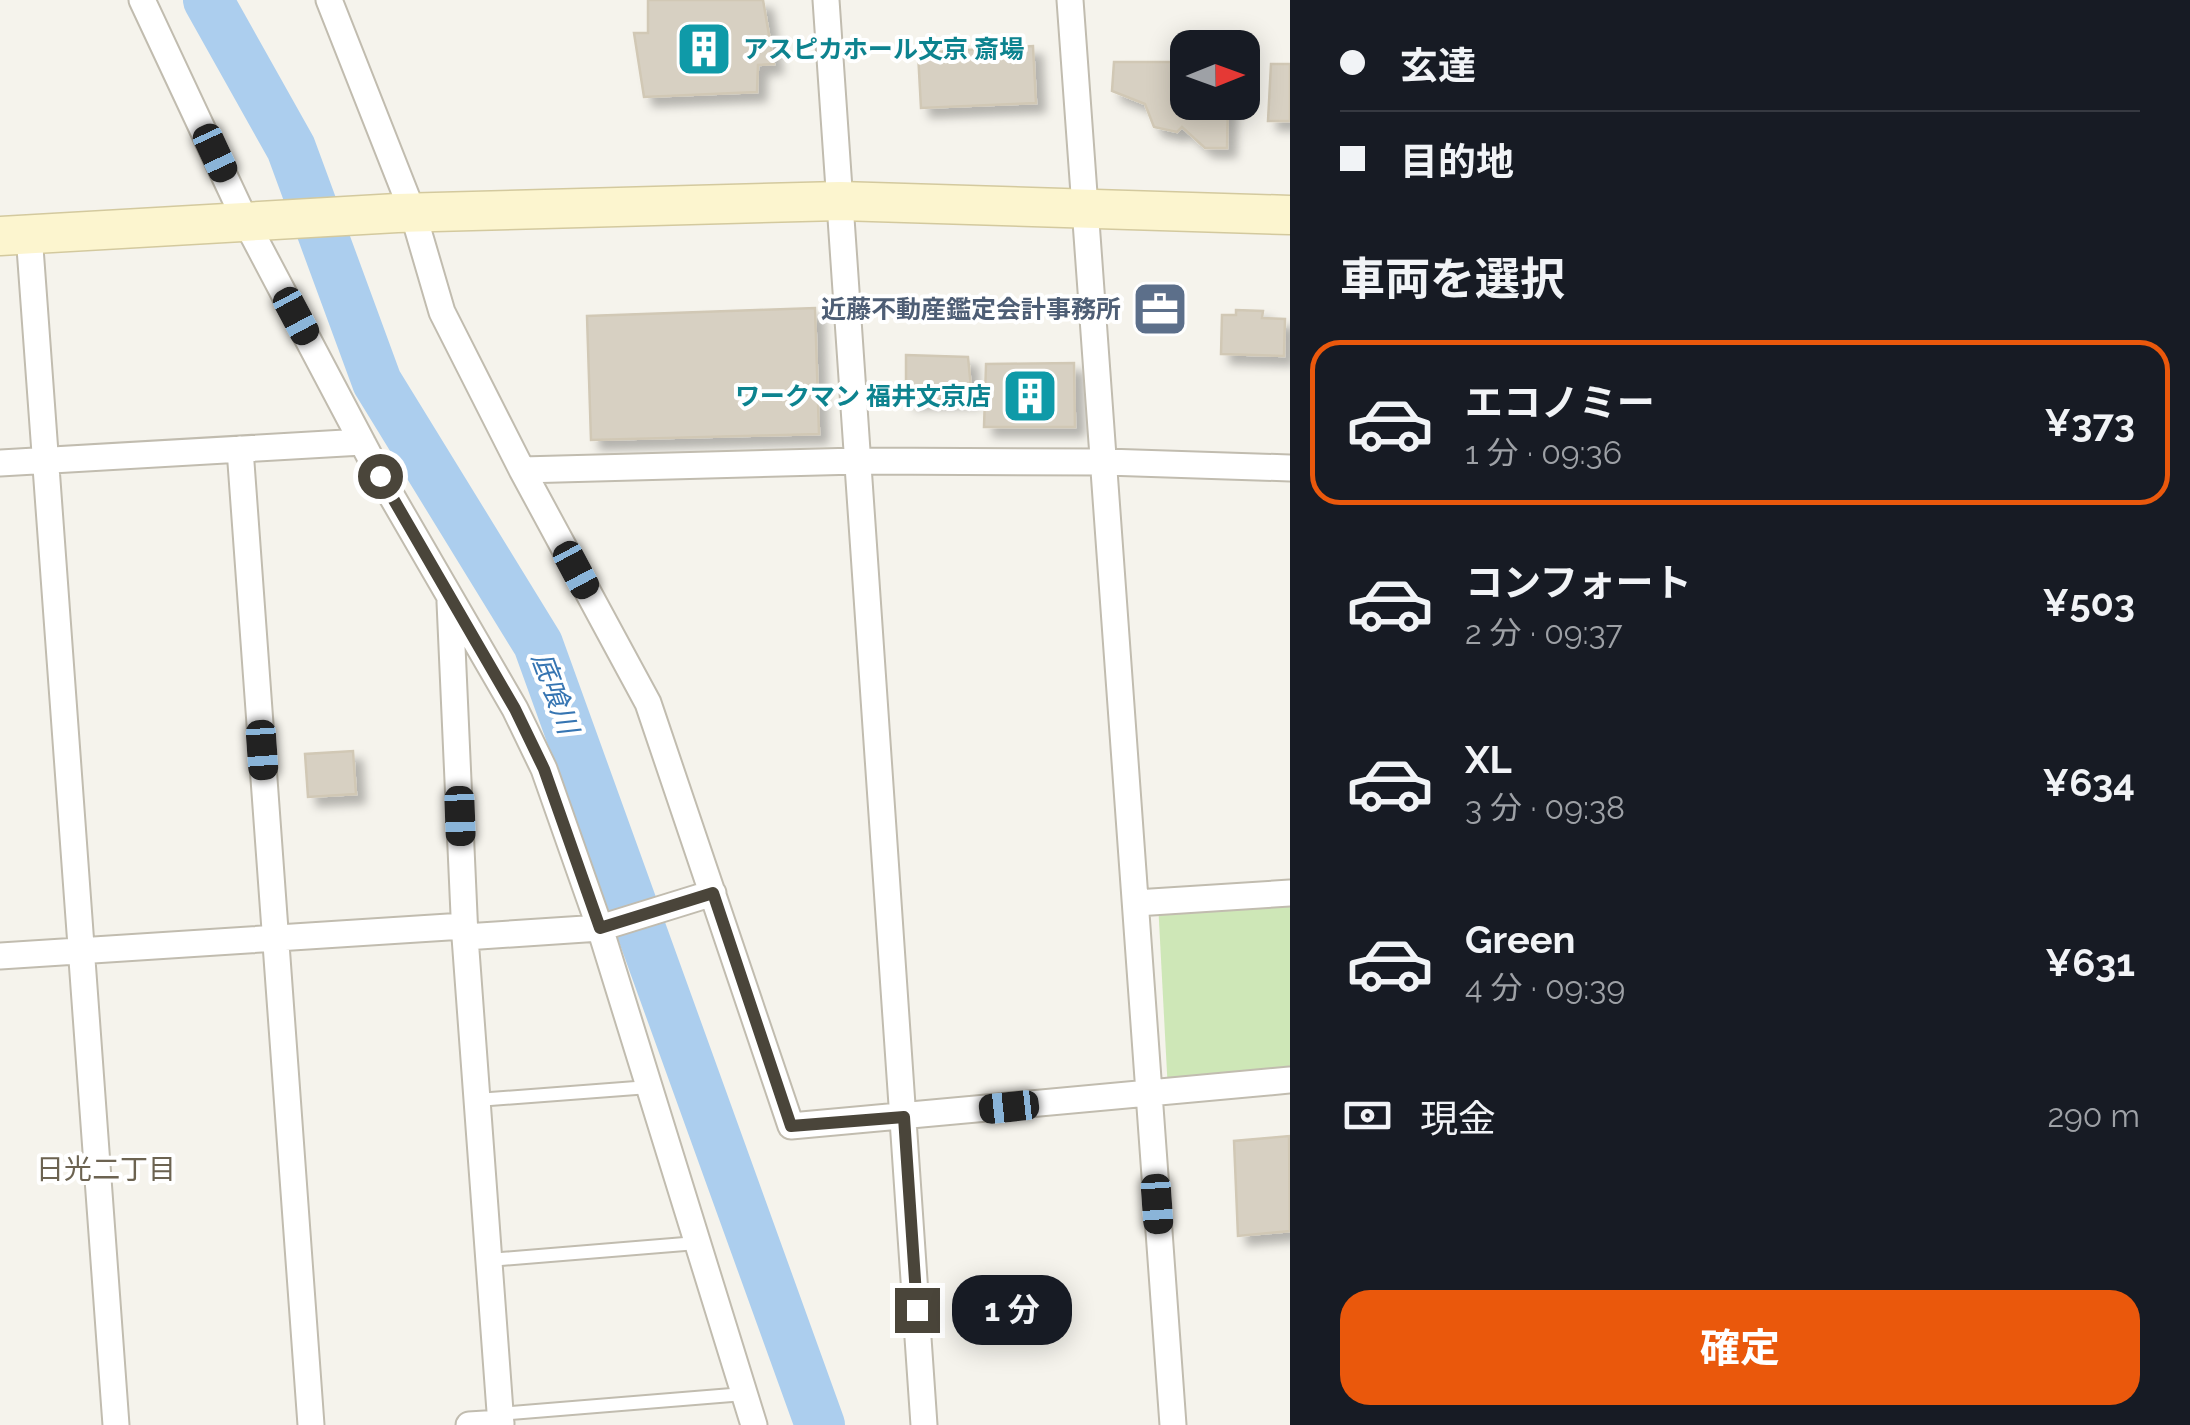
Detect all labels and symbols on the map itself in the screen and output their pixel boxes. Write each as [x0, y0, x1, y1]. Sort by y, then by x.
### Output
building icon: アスピカホール文京 斎場 [674, 19, 734, 79]
north arrow [1170, 30, 1260, 120]
place label: アスピカホール文京 斎場 [743, 34, 1024, 64]
car [189, 119, 241, 187]
office icon: 近藤不動産鑑定会計事務所 [1130, 279, 1190, 339]
car [269, 282, 323, 350]
place label: 近藤不動産鑑定会計事務所 [821, 294, 1121, 324]
building icon: ワークマン 福井文京店 [1000, 366, 1060, 426]
place label: ワークマン 福井文京店 [735, 381, 991, 411]
route start [358, 454, 403, 499]
car [549, 536, 603, 604]
water label: 底喰川 [525, 648, 586, 741]
car [245, 719, 279, 781]
car [444, 785, 476, 847]
car [978, 1089, 1040, 1125]
district label: 日光二丁目 [36, 1153, 176, 1186]
car [1140, 1173, 1174, 1235]
callout: 1 分 [952, 1275, 1072, 1345]
route end [895, 1288, 940, 1333]

